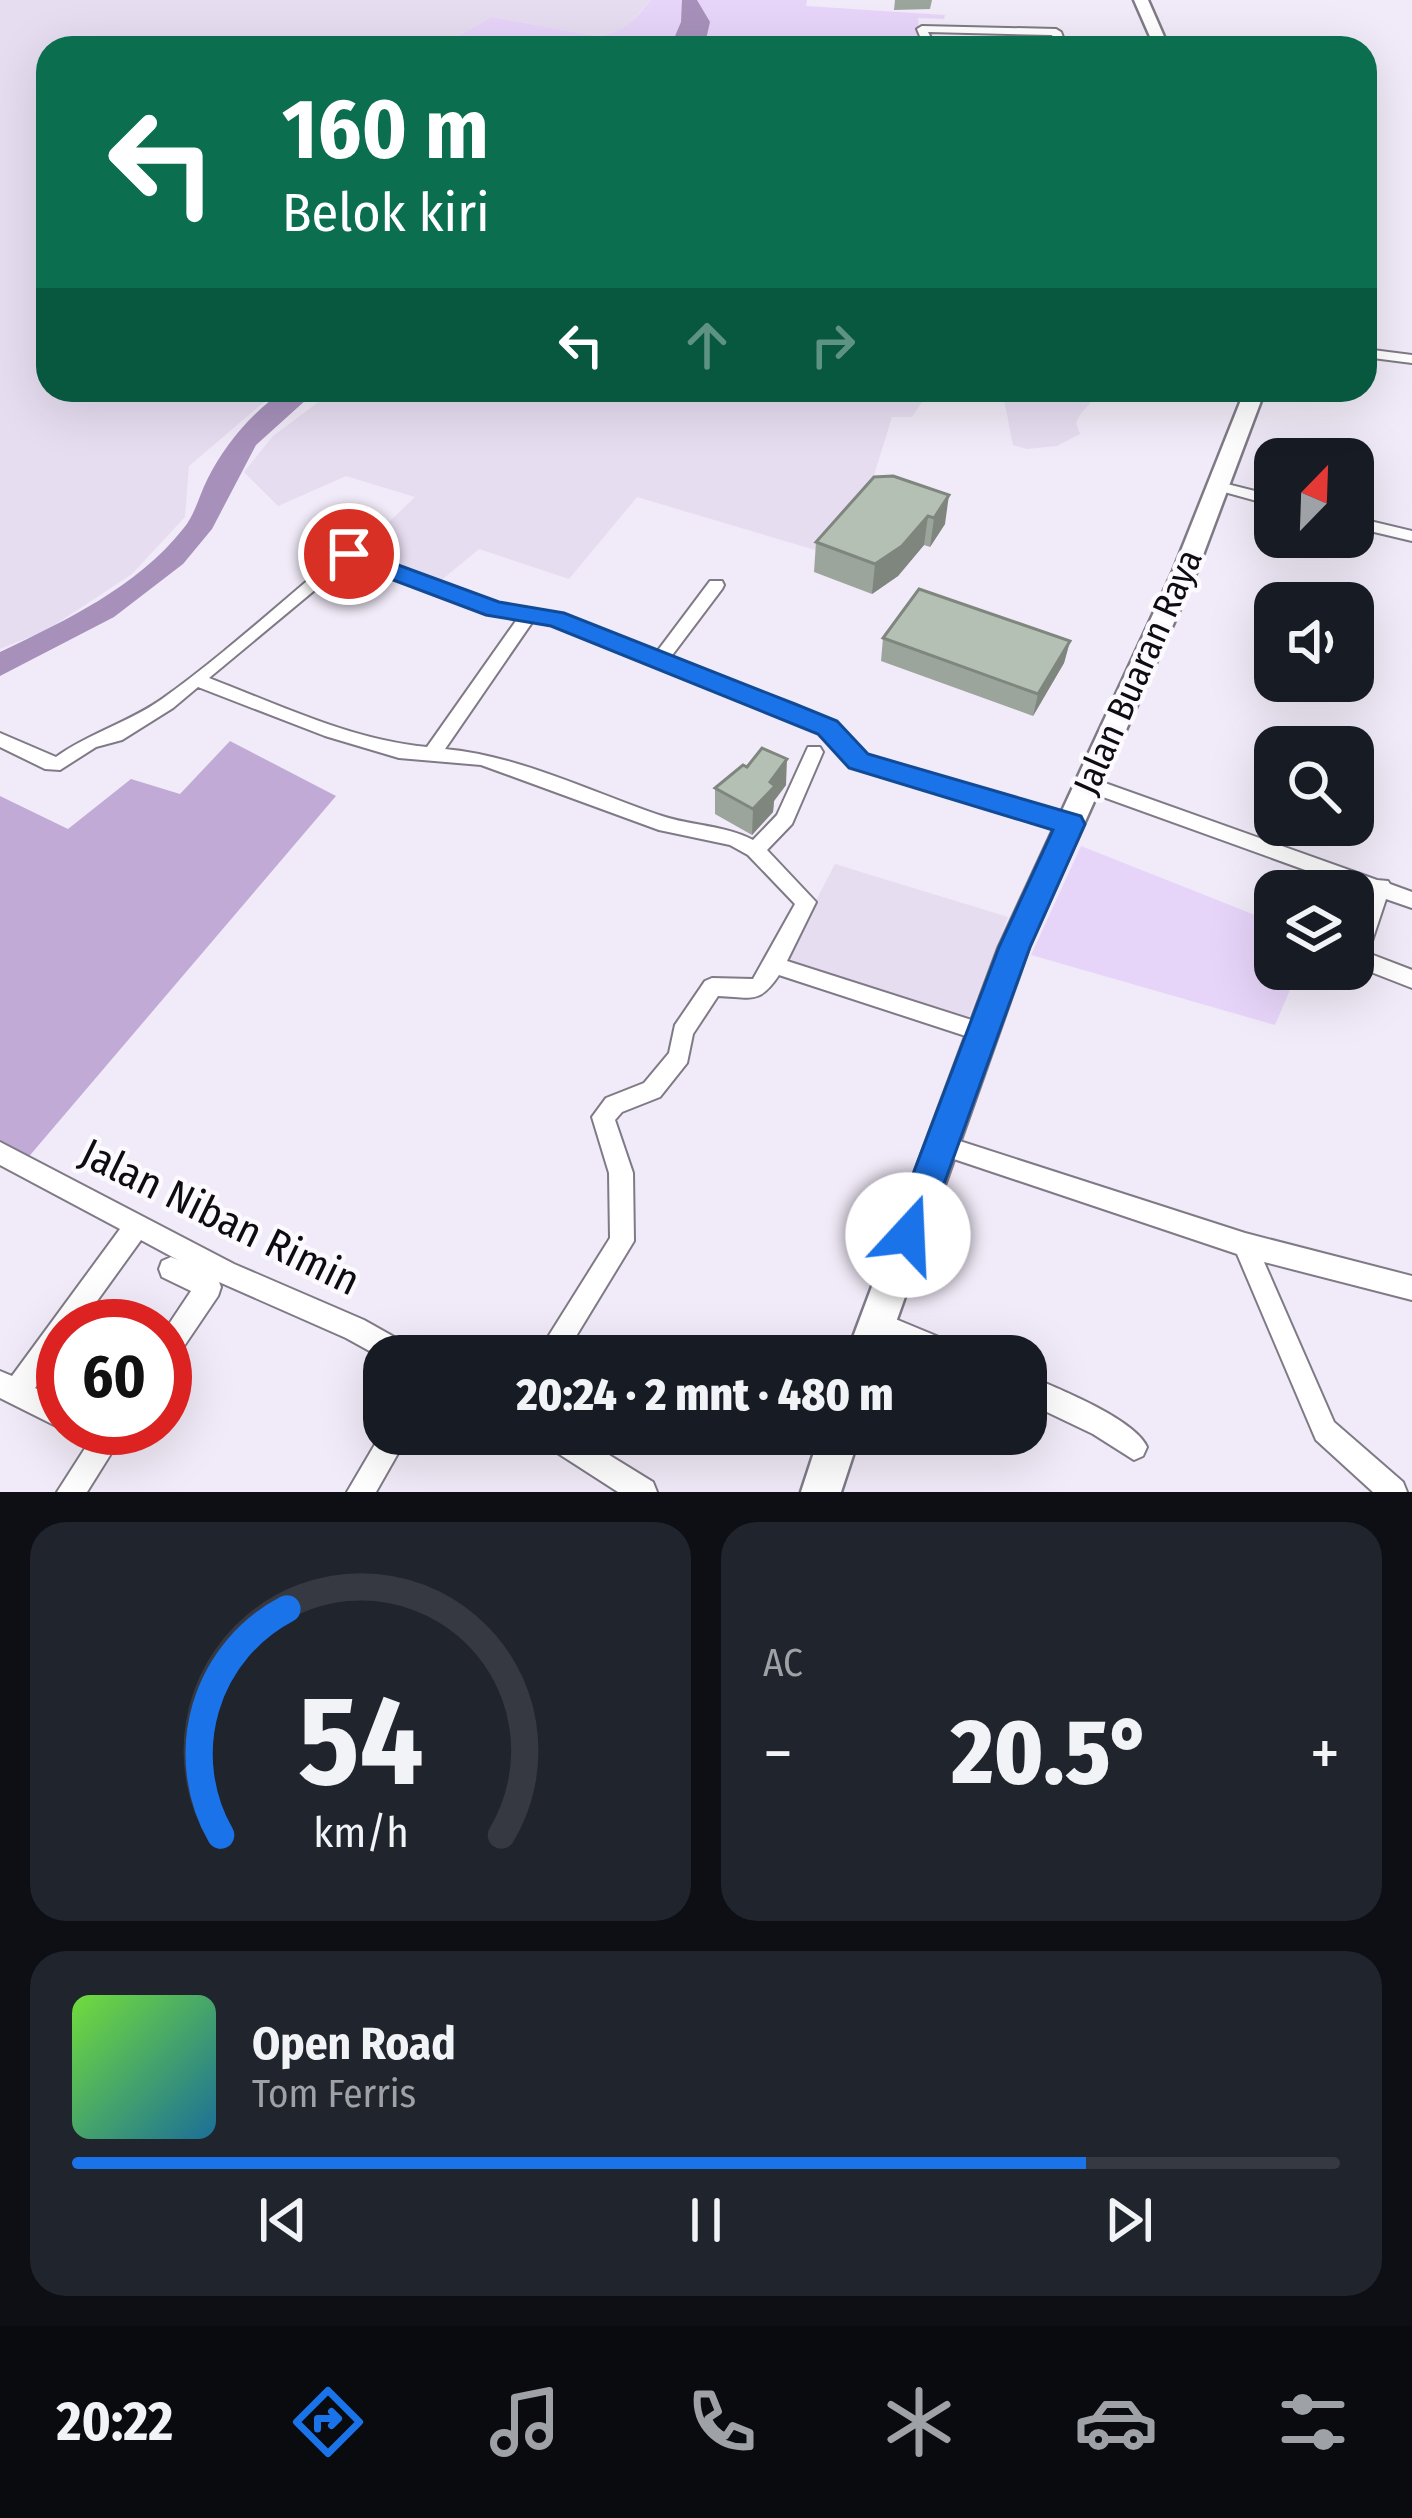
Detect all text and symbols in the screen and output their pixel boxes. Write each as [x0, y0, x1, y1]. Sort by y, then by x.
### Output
text: 160 m [282, 79, 489, 180]
icon: left [84, 84, 240, 240]
text: Belok kiri [282, 181, 490, 245]
icon: left [548, 312, 614, 378]
icon: ahead [674, 312, 740, 378]
icon: right [800, 312, 866, 378]
north arrow [1254, 438, 1374, 558]
map controls [1254, 438, 1374, 990]
pin [298, 503, 400, 605]
icon: arrive [316, 521, 382, 587]
street label: Jalan Buaran Raya [1064, 543, 1212, 801]
button: sound [1254, 582, 1374, 702]
button: search [1254, 726, 1374, 846]
button: layers [1254, 870, 1374, 990]
street label: Jalan Niban Rimin [72, 1128, 368, 1306]
position arrow [845, 1172, 971, 1298]
speed limit sign: 60 [36, 1299, 192, 1455]
text: 20:24 · 2 mnt · 480 m [516, 1368, 894, 1422]
text: AC [763, 1640, 803, 1686]
text: 54 [298, 1667, 423, 1817]
text: 20.5° [951, 1699, 1151, 1807]
text: − [763, 1714, 793, 1793]
text: + [1310, 1714, 1340, 1793]
text: km/h [313, 1806, 408, 1857]
text: Open Road [252, 2017, 456, 2071]
text: Tom Ferris [252, 2071, 416, 2117]
icon: previous [250, 2187, 316, 2253]
icon: pause [673, 2187, 739, 2253]
icon: next [1096, 2187, 1162, 2253]
icon: directions [286, 2380, 370, 2464]
icon: music [483, 2380, 567, 2464]
icon: phone [680, 2380, 764, 2464]
icon: climate [877, 2380, 961, 2464]
icon: car [1074, 2380, 1158, 2464]
icon: filters [1271, 2380, 1355, 2464]
text: 20:22 [57, 2390, 173, 2454]

